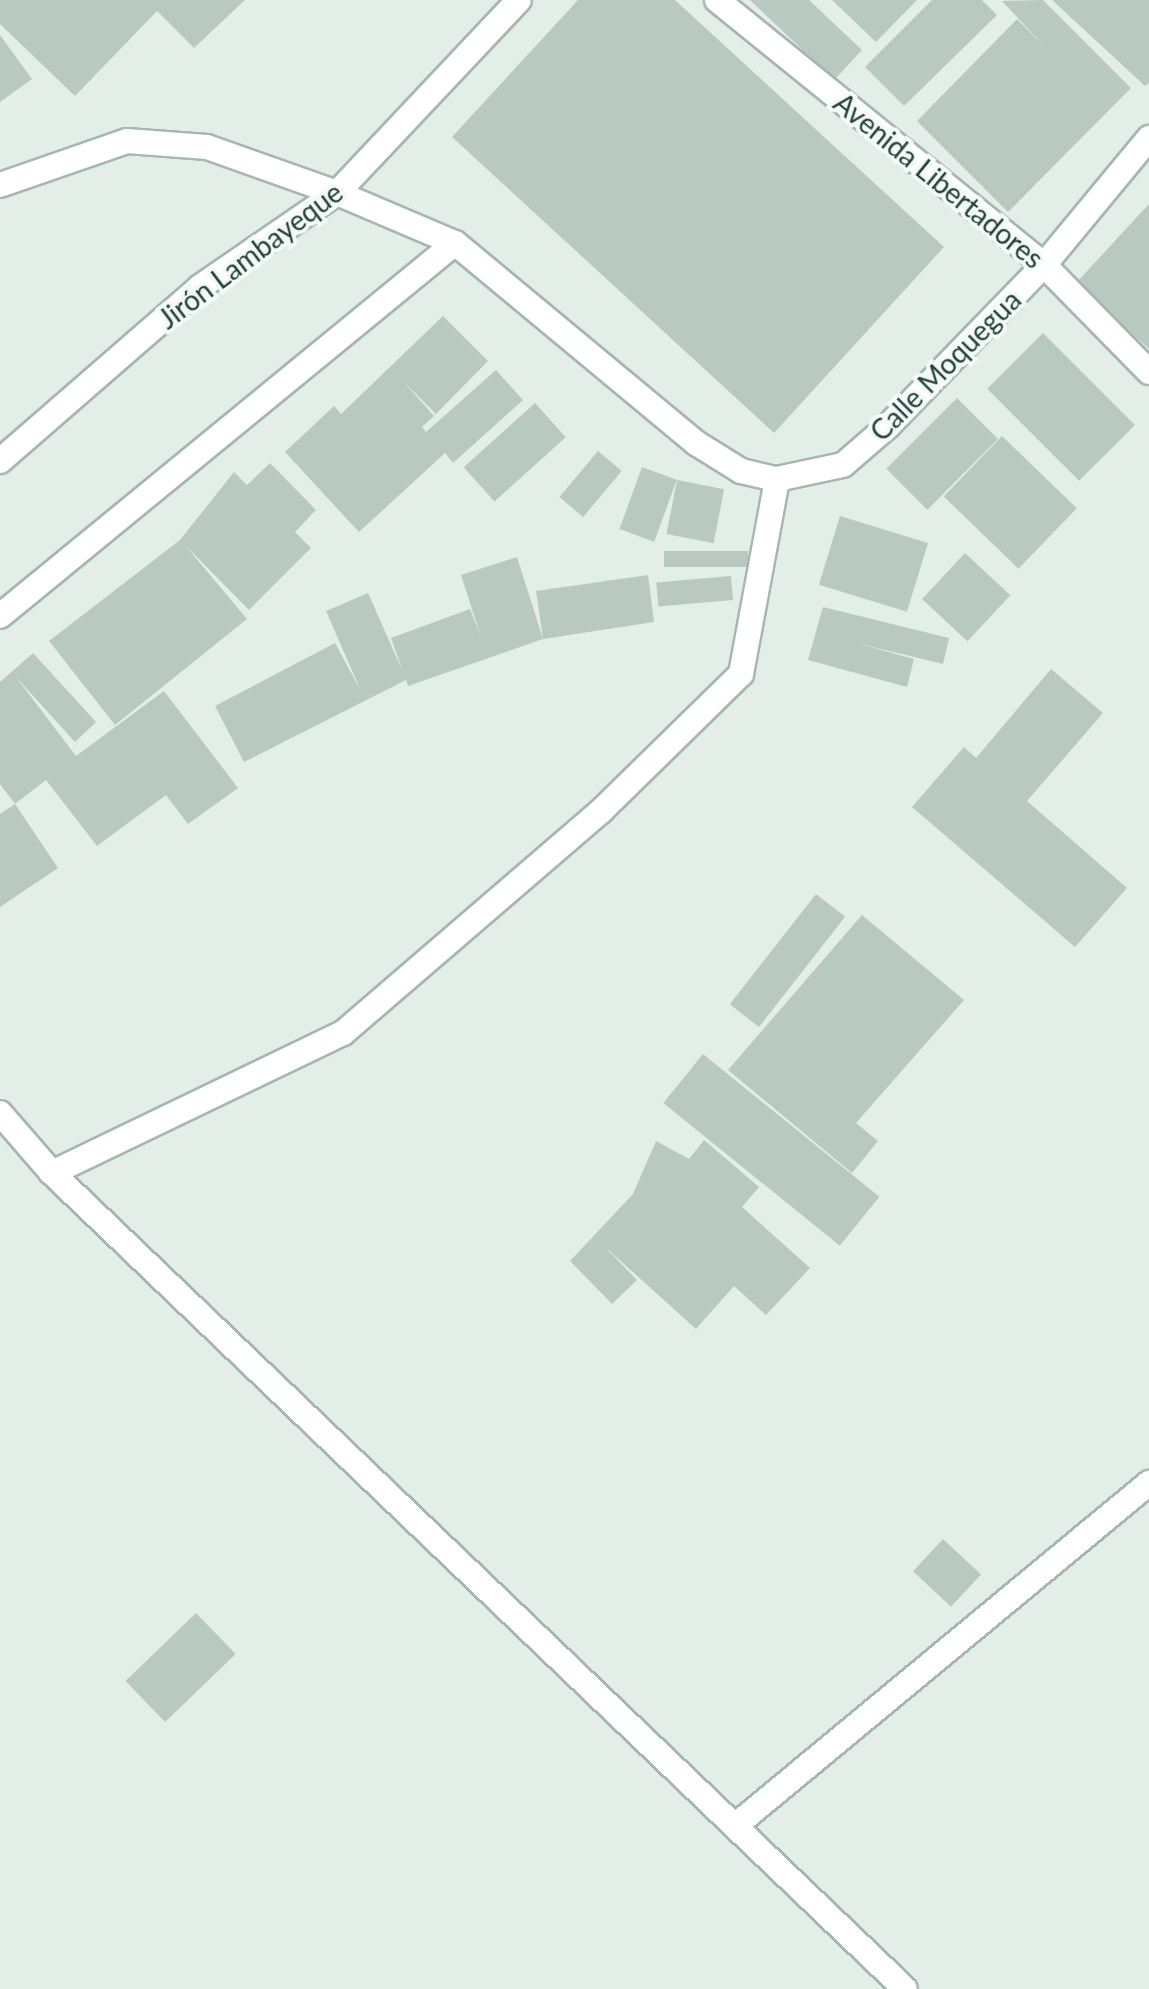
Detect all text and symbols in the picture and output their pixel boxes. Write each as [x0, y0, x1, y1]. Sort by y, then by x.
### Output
street label: Avenida Libertadores [828, 85, 1050, 275]
street label: Jirón Lambayeque [151, 175, 349, 335]
street label: Calle Moquegua [863, 283, 1027, 447]

